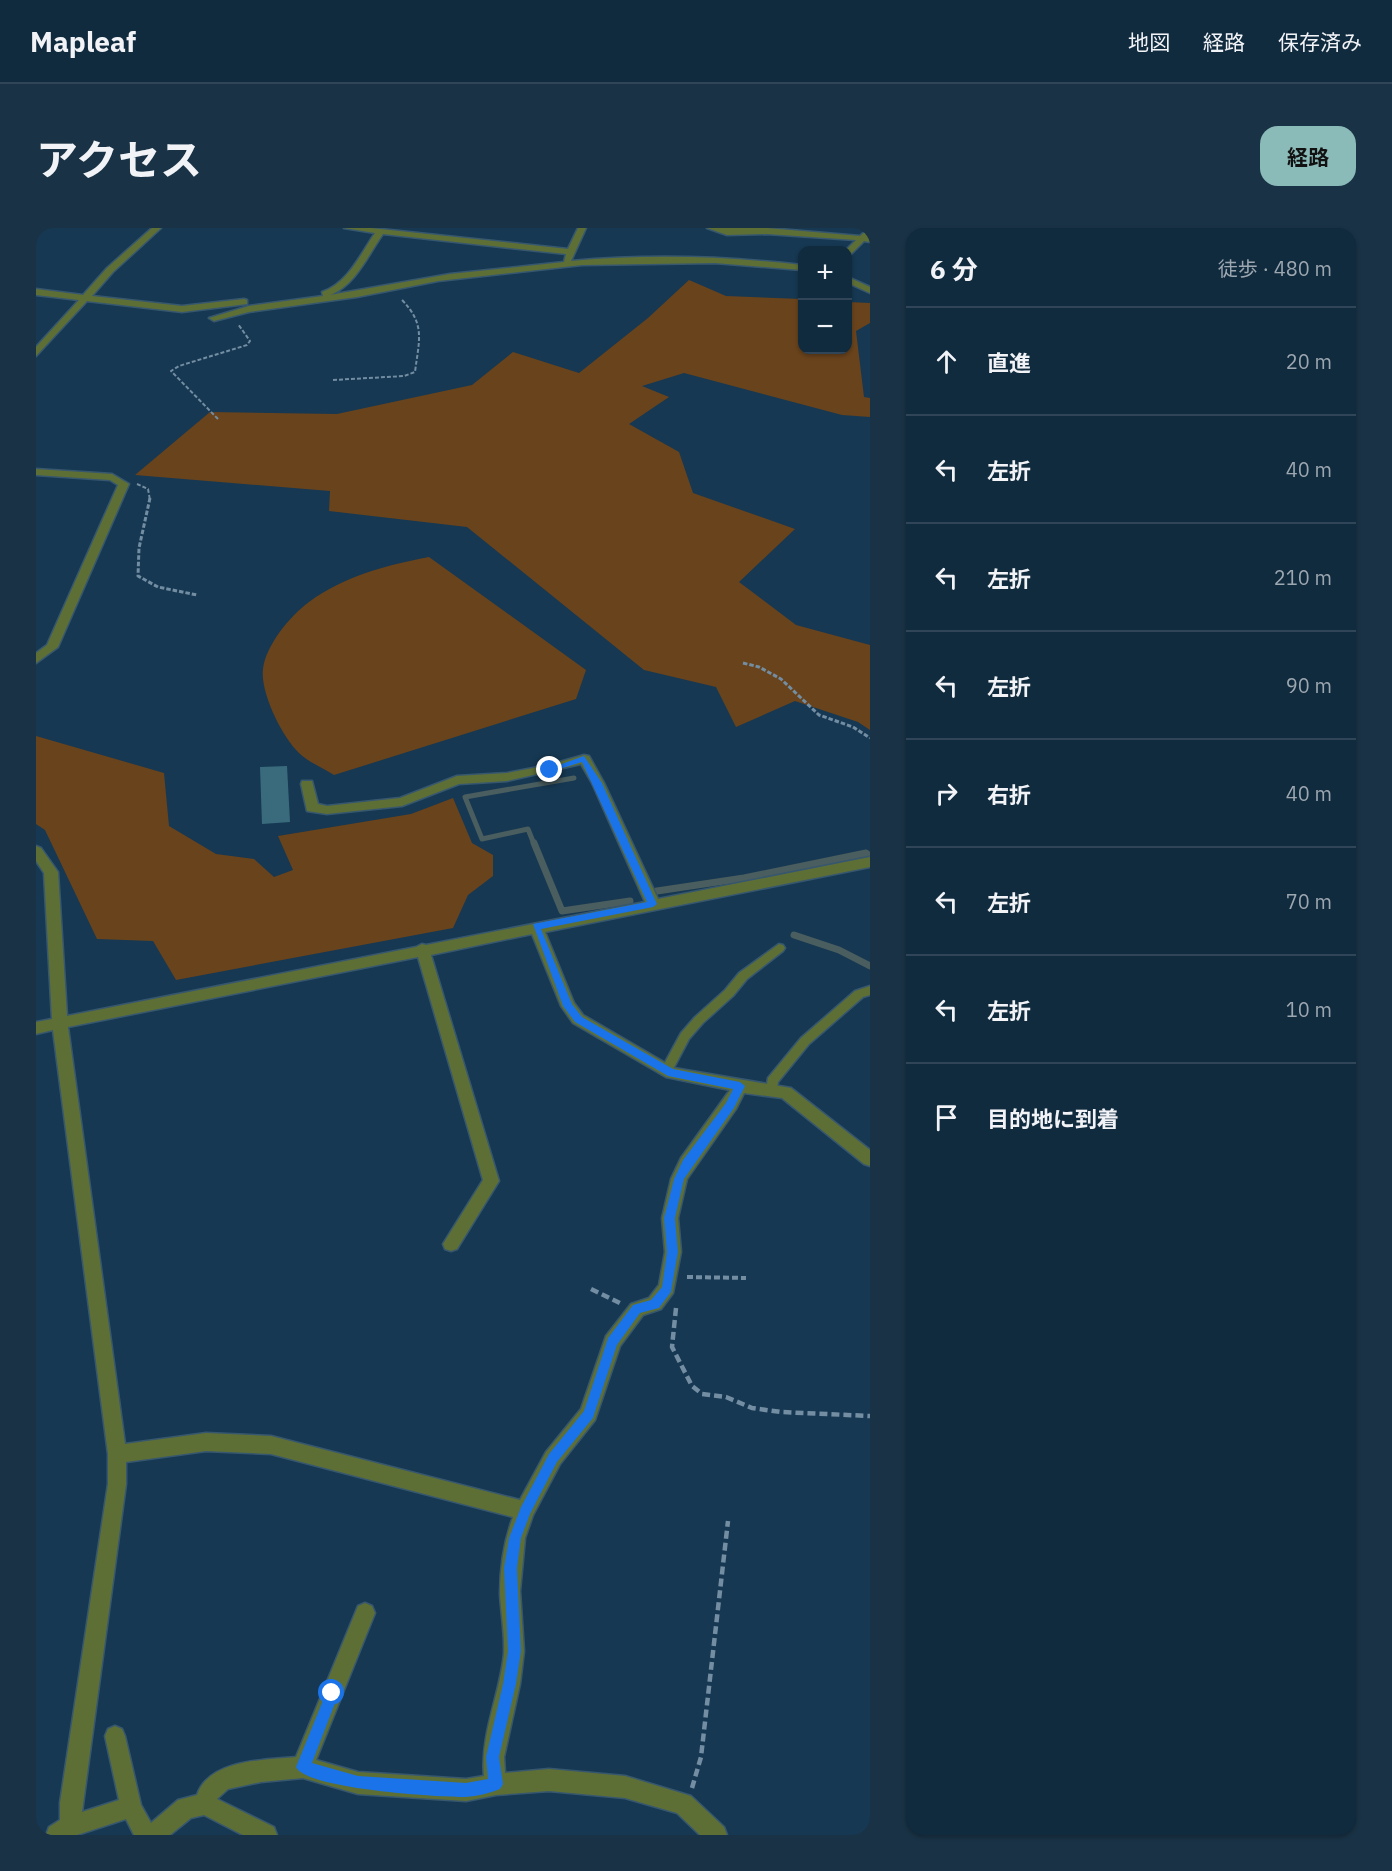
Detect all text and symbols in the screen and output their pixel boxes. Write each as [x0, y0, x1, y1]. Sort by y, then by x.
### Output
text: Mapleaf [30, 23, 136, 60]
text: 地図 [1128, 28, 1170, 56]
text: 経路 [1203, 28, 1245, 56]
text: 保存済み [1278, 28, 1362, 56]
button: 経路 [1260, 126, 1356, 186]
text: アクセス [36, 132, 202, 187]
map controls [798, 246, 852, 354]
button: + [798, 246, 852, 300]
text: 6 分 [930, 252, 978, 286]
text: 徒歩 · 480 m [1218, 255, 1332, 282]
button: − [798, 300, 852, 354]
icon: ahead [930, 345, 963, 378]
text: 直進 [987, 348, 1031, 377]
text: 20 m [1286, 348, 1332, 375]
icon: left [930, 453, 963, 486]
text: 左折 [987, 456, 1031, 485]
text: 40 m [1286, 456, 1332, 483]
icon: left [930, 561, 963, 594]
text: 左折 [987, 564, 1031, 593]
text: 210 m [1274, 564, 1332, 591]
icon: left [930, 669, 963, 702]
text: 左折 [987, 672, 1031, 701]
text: 90 m [1286, 672, 1332, 699]
route end [536, 756, 562, 782]
icon: right [930, 777, 963, 810]
text: 右折 [987, 780, 1031, 809]
text: 40 m [1286, 780, 1332, 807]
icon: left [930, 885, 963, 918]
text: 左折 [987, 888, 1031, 917]
text: 70 m [1286, 888, 1332, 915]
icon: left [930, 993, 963, 1026]
text: 左折 [987, 996, 1031, 1025]
text: 10 m [1286, 996, 1332, 1023]
icon: arrive [930, 1101, 963, 1134]
text: 目的地に到着 [987, 1104, 1119, 1133]
route start [318, 1679, 344, 1705]

